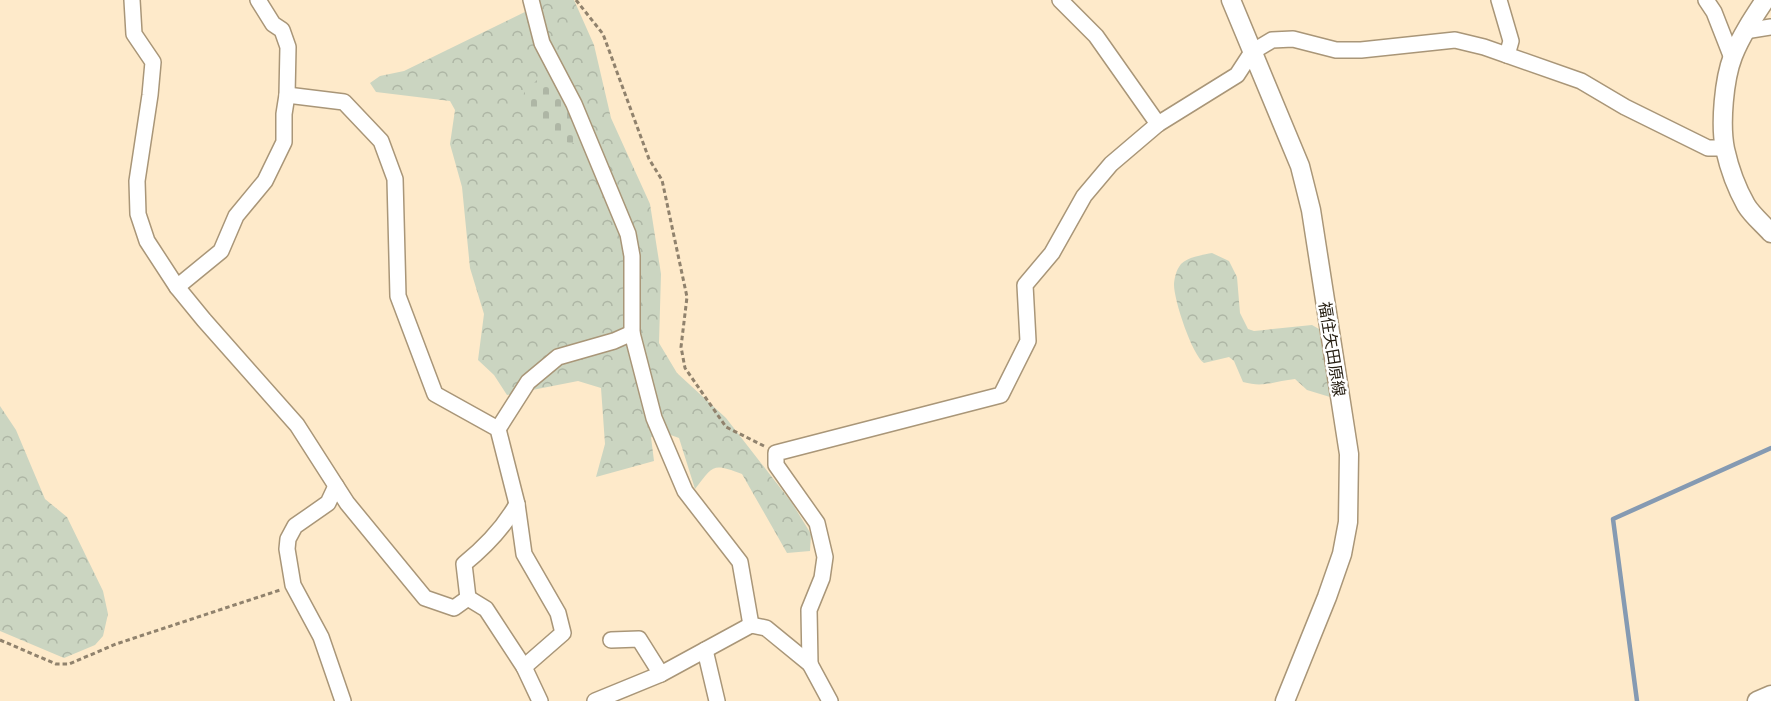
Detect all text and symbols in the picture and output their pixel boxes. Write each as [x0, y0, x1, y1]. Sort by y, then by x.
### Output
street label: 福住矢田原線 [1315, 300, 1349, 398]

